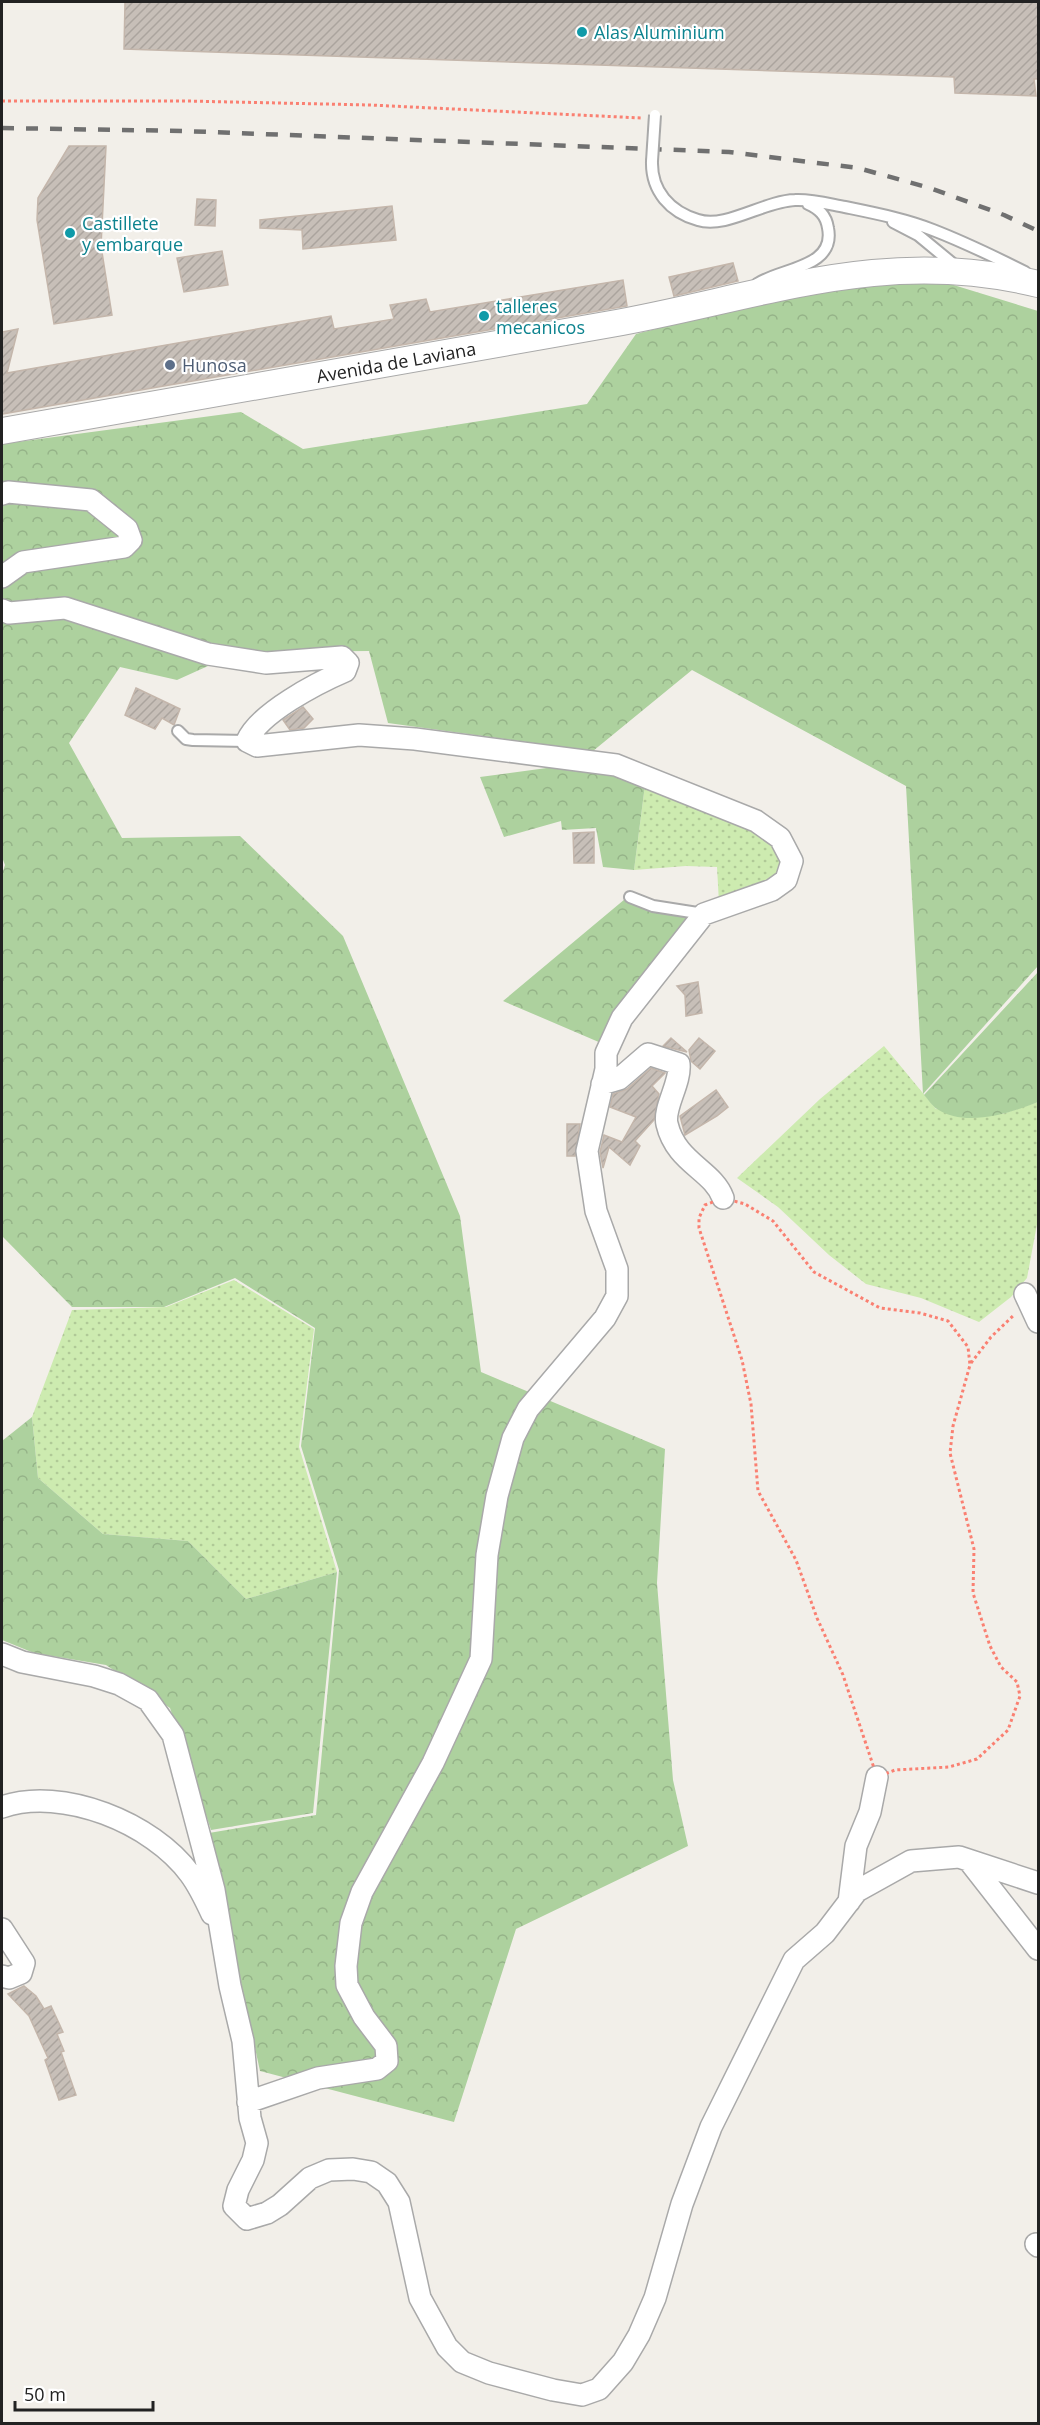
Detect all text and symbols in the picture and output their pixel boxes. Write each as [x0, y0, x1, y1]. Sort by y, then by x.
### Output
place label: Alas Aluminium [594, 20, 725, 44]
marker: Alas Aluminium [575, 25, 589, 39]
place label: Castillete y embarque [82, 211, 183, 256]
marker: Castillete y embarque [63, 226, 77, 240]
place label: talleres mecanicos [496, 294, 585, 339]
marker: talleres mecanicos [477, 309, 491, 323]
street label: Avenida de Laviana [314, 336, 478, 388]
place label: Hunosa [182, 353, 247, 377]
marker: Hunosa [163, 358, 177, 372]
scale bar [15, 2374, 153, 2412]
text: 50 m [24, 2382, 66, 2406]

